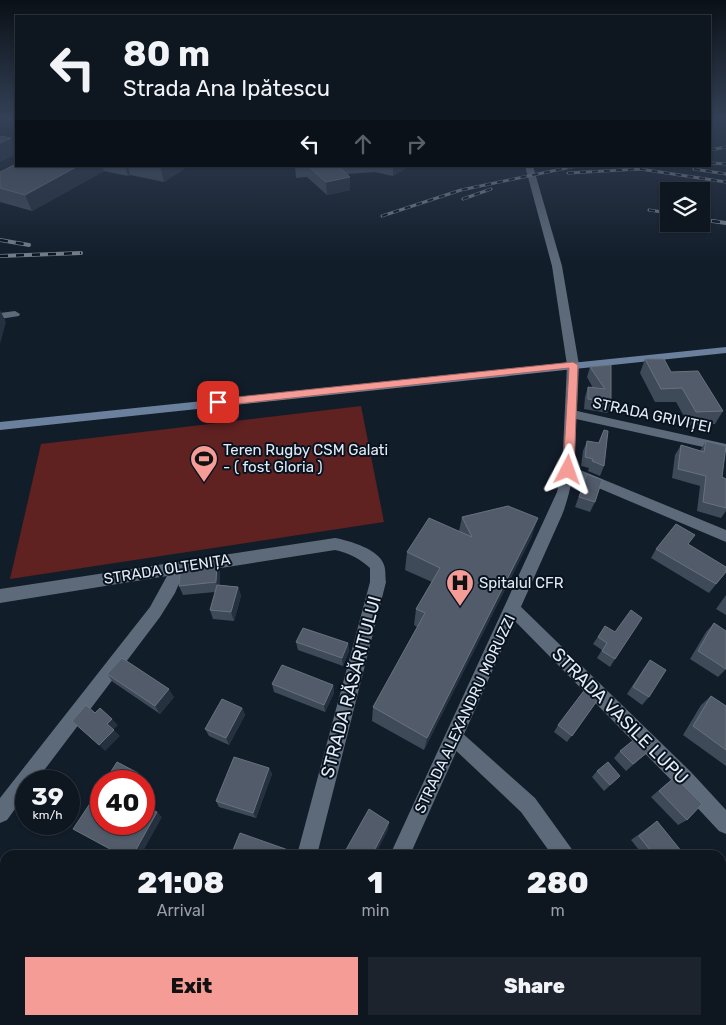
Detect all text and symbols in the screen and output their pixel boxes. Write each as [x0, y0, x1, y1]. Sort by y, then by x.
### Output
text: 80 m [123, 33, 210, 75]
icon: left [40, 35, 105, 100]
text: Strada Ana Ipătescu [123, 75, 330, 102]
icon: left [296, 130, 324, 158]
icon: ahead [349, 130, 377, 158]
icon: right [402, 130, 430, 158]
map controls [660, 182, 710, 232]
button: layers [660, 182, 710, 232]
pin [197, 381, 239, 423]
icon: arrive [204, 388, 232, 416]
street label: STRADA GRIVIȚEI [591, 394, 713, 436]
place label: Teren Rugby CSM Galati - ( fost Gloria ) [223, 441, 388, 476]
position arrow [541, 443, 593, 495]
sports icon: Teren Rugby CSM Galati - ( fost Gloria ) [189, 444, 219, 483]
street label: STRADA OLTENIȚA [102, 550, 232, 588]
hospital icon: Spitalul CFR [445, 568, 475, 607]
place label: Spitalul CFR [479, 574, 564, 592]
street label: STRADA RĂSĂRITULUI [316, 594, 386, 780]
street label: STRADA ALEXANDRU MORUZZI [411, 612, 519, 816]
street label: STRADA VASILE LUPU [547, 643, 693, 789]
speed limit sign: 40 [90, 770, 155, 835]
text: 39 [31, 782, 64, 811]
text: km/h [33, 808, 62, 822]
text: 21:08 [137, 865, 224, 901]
text: 1 [368, 865, 383, 901]
text: 280 [527, 865, 589, 901]
text: Arrival [157, 901, 205, 920]
text: min [362, 901, 389, 920]
text: m [551, 901, 565, 920]
button: Exit [25, 957, 358, 1015]
button: Share [368, 957, 701, 1015]

